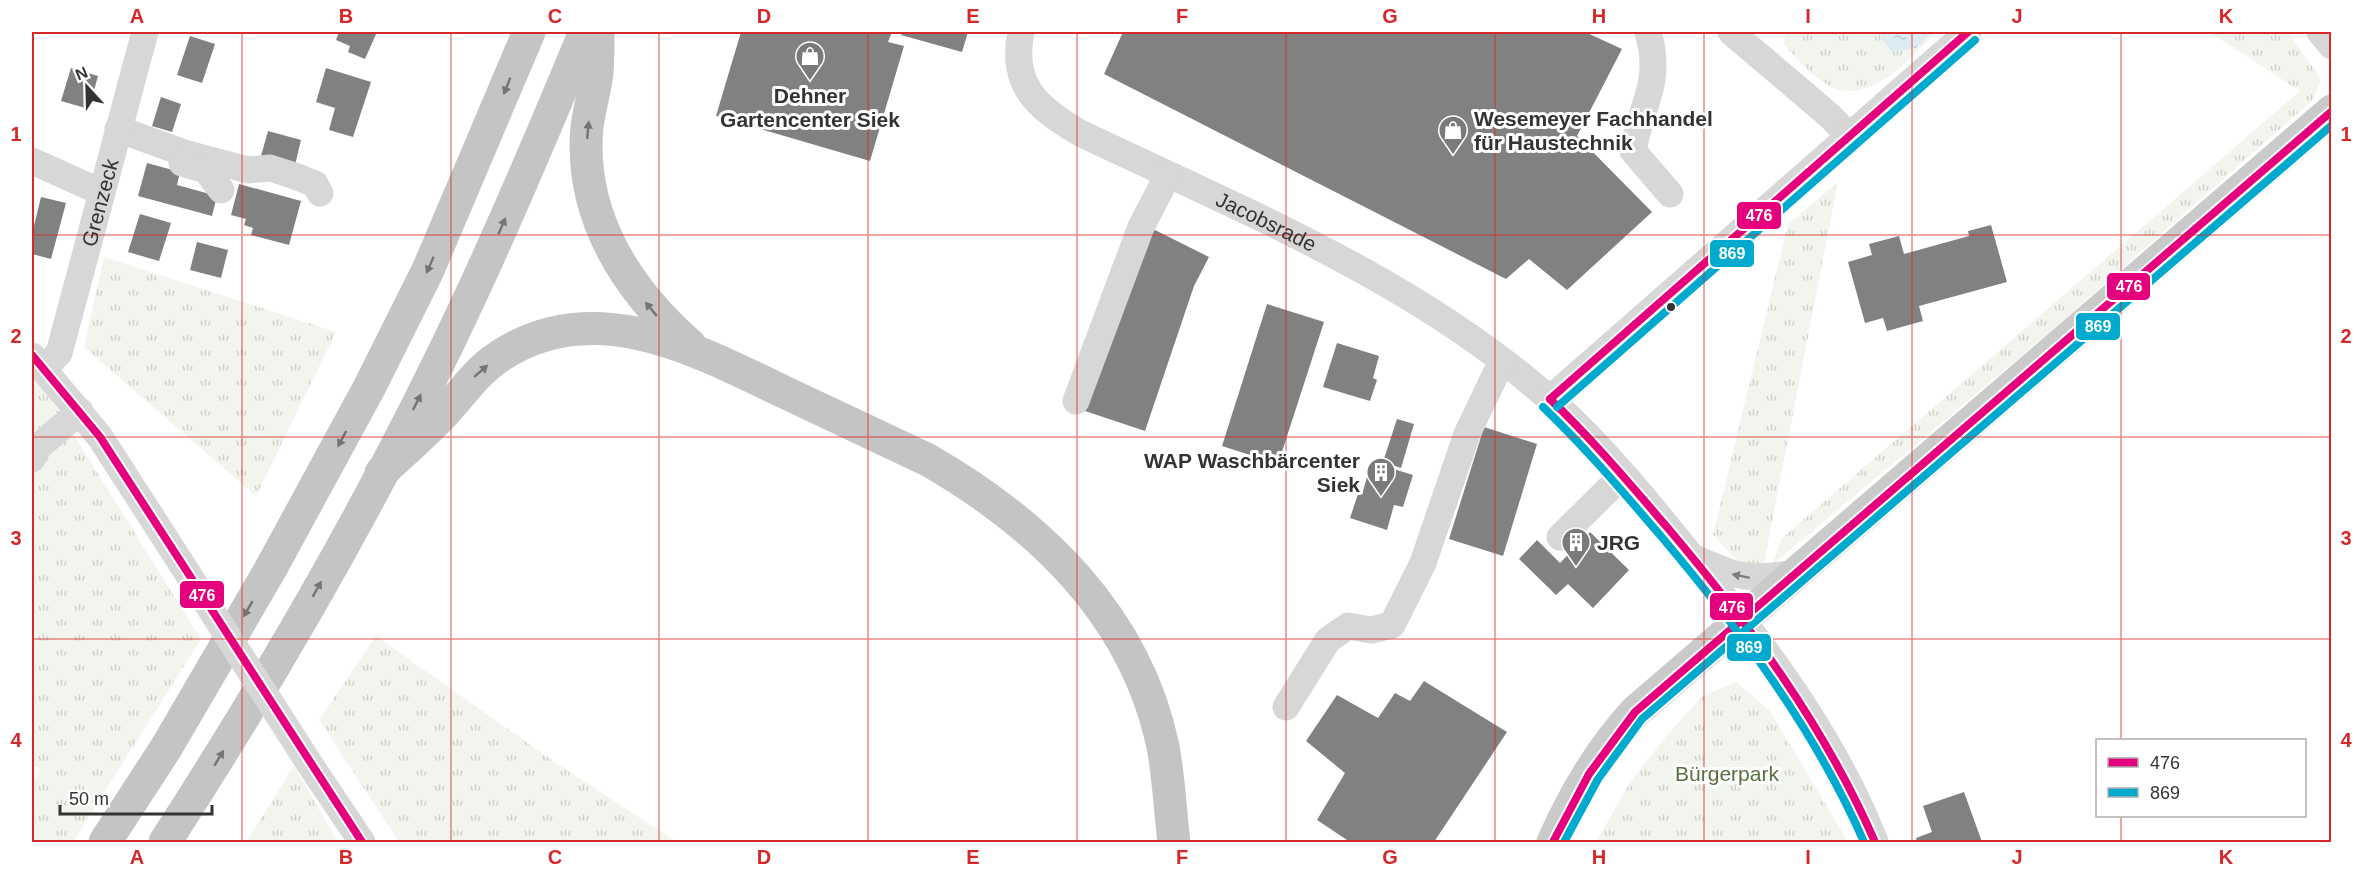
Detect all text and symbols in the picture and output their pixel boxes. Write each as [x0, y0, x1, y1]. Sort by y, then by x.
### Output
text: A [130, 5, 144, 27]
text: B [339, 5, 353, 27]
text: C [548, 5, 562, 27]
text: D [757, 5, 771, 27]
text: E [966, 5, 980, 27]
text: F [1176, 5, 1188, 27]
text: G [1382, 5, 1398, 27]
text: H [1592, 5, 1606, 27]
text: I [1805, 5, 1811, 27]
text: J [2011, 5, 2023, 27]
text: K [2219, 5, 2234, 27]
shop icon: Dehner Gartencenter Siek [794, 40, 826, 82]
north arrow [57, 57, 117, 117]
text: N [73, 64, 90, 84]
one-way arrow [502, 77, 512, 95]
place label: Dehner Gartencenter Siek [720, 84, 900, 131]
place label: Wesemeyer Fachhandel für Haustechnik [1474, 107, 1713, 154]
shop icon: Wesemeyer Fachhandel für Haustechnik [1437, 114, 1469, 156]
one-way arrow [583, 120, 593, 139]
text: 1 [10, 123, 22, 145]
text: 1 [2340, 123, 2352, 145]
street label: Grenzeck [77, 156, 122, 249]
street label: Jacobsrade [1213, 187, 1320, 255]
line badge: 476 [1736, 201, 1782, 230]
text: 476 [1746, 207, 1772, 224]
one-way arrow [497, 218, 506, 235]
line badge: 869 [1709, 239, 1755, 268]
text: 869 [1719, 245, 1745, 262]
one-way arrow [425, 256, 435, 274]
line badge: 476 [2106, 272, 2151, 301]
text: 476 [2116, 278, 2142, 295]
one-way arrow [644, 301, 657, 317]
unlabelled marker [1665, 301, 1677, 313]
line badge: 869 [2075, 312, 2121, 341]
text: 869 [2085, 318, 2111, 335]
text: 2 [10, 325, 22, 347]
text: 2 [2340, 325, 2352, 347]
one-way arrow [473, 365, 489, 378]
one-way arrow [412, 393, 422, 410]
one-way arrow [337, 430, 347, 447]
place label: WAP Waschbärcenter Siek [1144, 449, 1360, 496]
building icon: WAP Waschbärcenter Siek [1365, 456, 1397, 498]
building icon: JRG [1560, 526, 1592, 568]
text: 3 [10, 527, 22, 549]
text: 3 [2340, 527, 2352, 549]
place label: JRG [1597, 531, 1640, 554]
one-way arrow [1731, 571, 1750, 580]
line badge: 476 [179, 580, 225, 609]
one-way arrow [311, 581, 322, 597]
text: 476 [189, 587, 215, 604]
line badge: 476 [1709, 592, 1754, 621]
text: 476 [1719, 599, 1745, 616]
one-way arrow [242, 601, 253, 617]
line badge: 869 [1726, 633, 1772, 662]
text: 869 [1736, 639, 1762, 656]
text: 4 [10, 729, 22, 751]
text: 4 [2340, 729, 2352, 751]
legend [2096, 739, 2306, 817]
one-way arrow [213, 750, 224, 766]
text: 476 [2150, 753, 2180, 773]
park label: Bürgerpark [1675, 762, 1779, 785]
scale bar [60, 778, 212, 816]
text: 869 [2150, 783, 2180, 803]
text: 50 m [69, 789, 109, 809]
text: A [130, 846, 144, 868]
text: B [339, 846, 353, 868]
text: C [548, 846, 562, 868]
text: D [757, 846, 771, 868]
text: E [966, 846, 980, 868]
text: F [1176, 846, 1188, 868]
text: G [1382, 846, 1398, 868]
text: H [1592, 846, 1606, 868]
text: I [1805, 846, 1811, 868]
text: J [2011, 846, 2023, 868]
text: K [2219, 846, 2234, 868]

